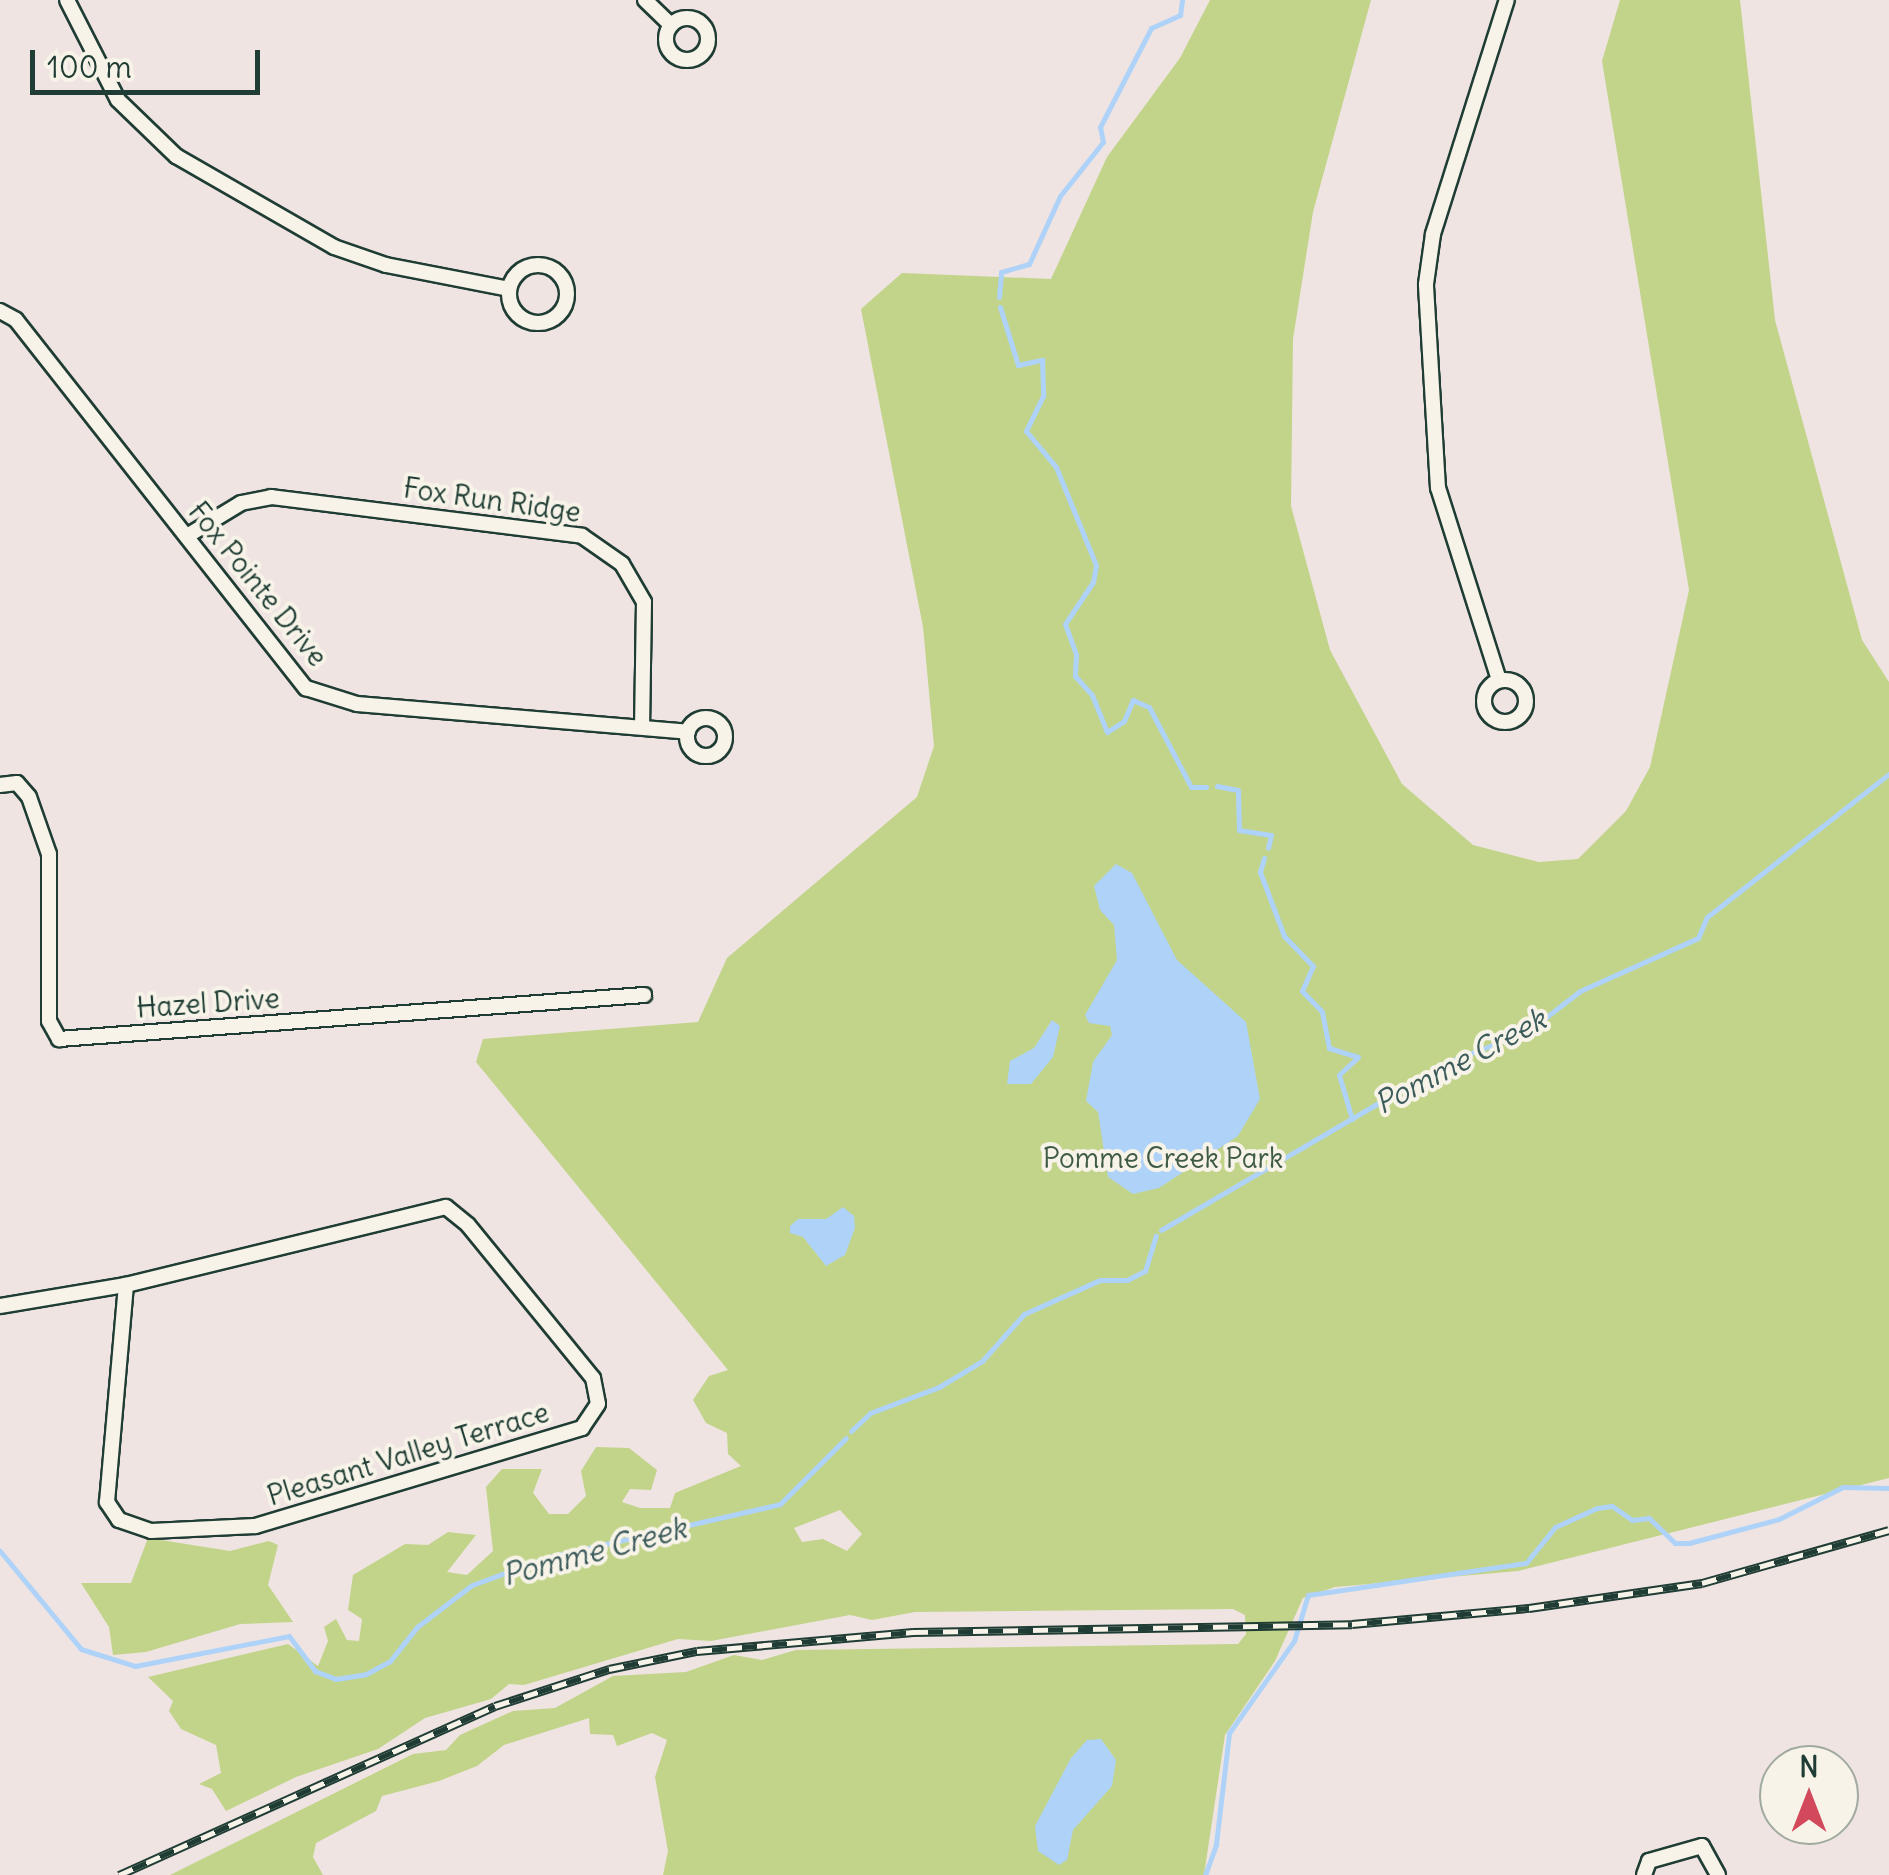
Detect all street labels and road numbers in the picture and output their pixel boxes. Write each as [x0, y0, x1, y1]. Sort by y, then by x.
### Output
street label: Fox Run Ridge [401, 471, 583, 529]
street label: Fox Pointe Drive [181, 495, 335, 673]
street label: Hazel Drive [135, 981, 281, 1025]
street label: Pleasant Valley Terrace [263, 1395, 553, 1513]

